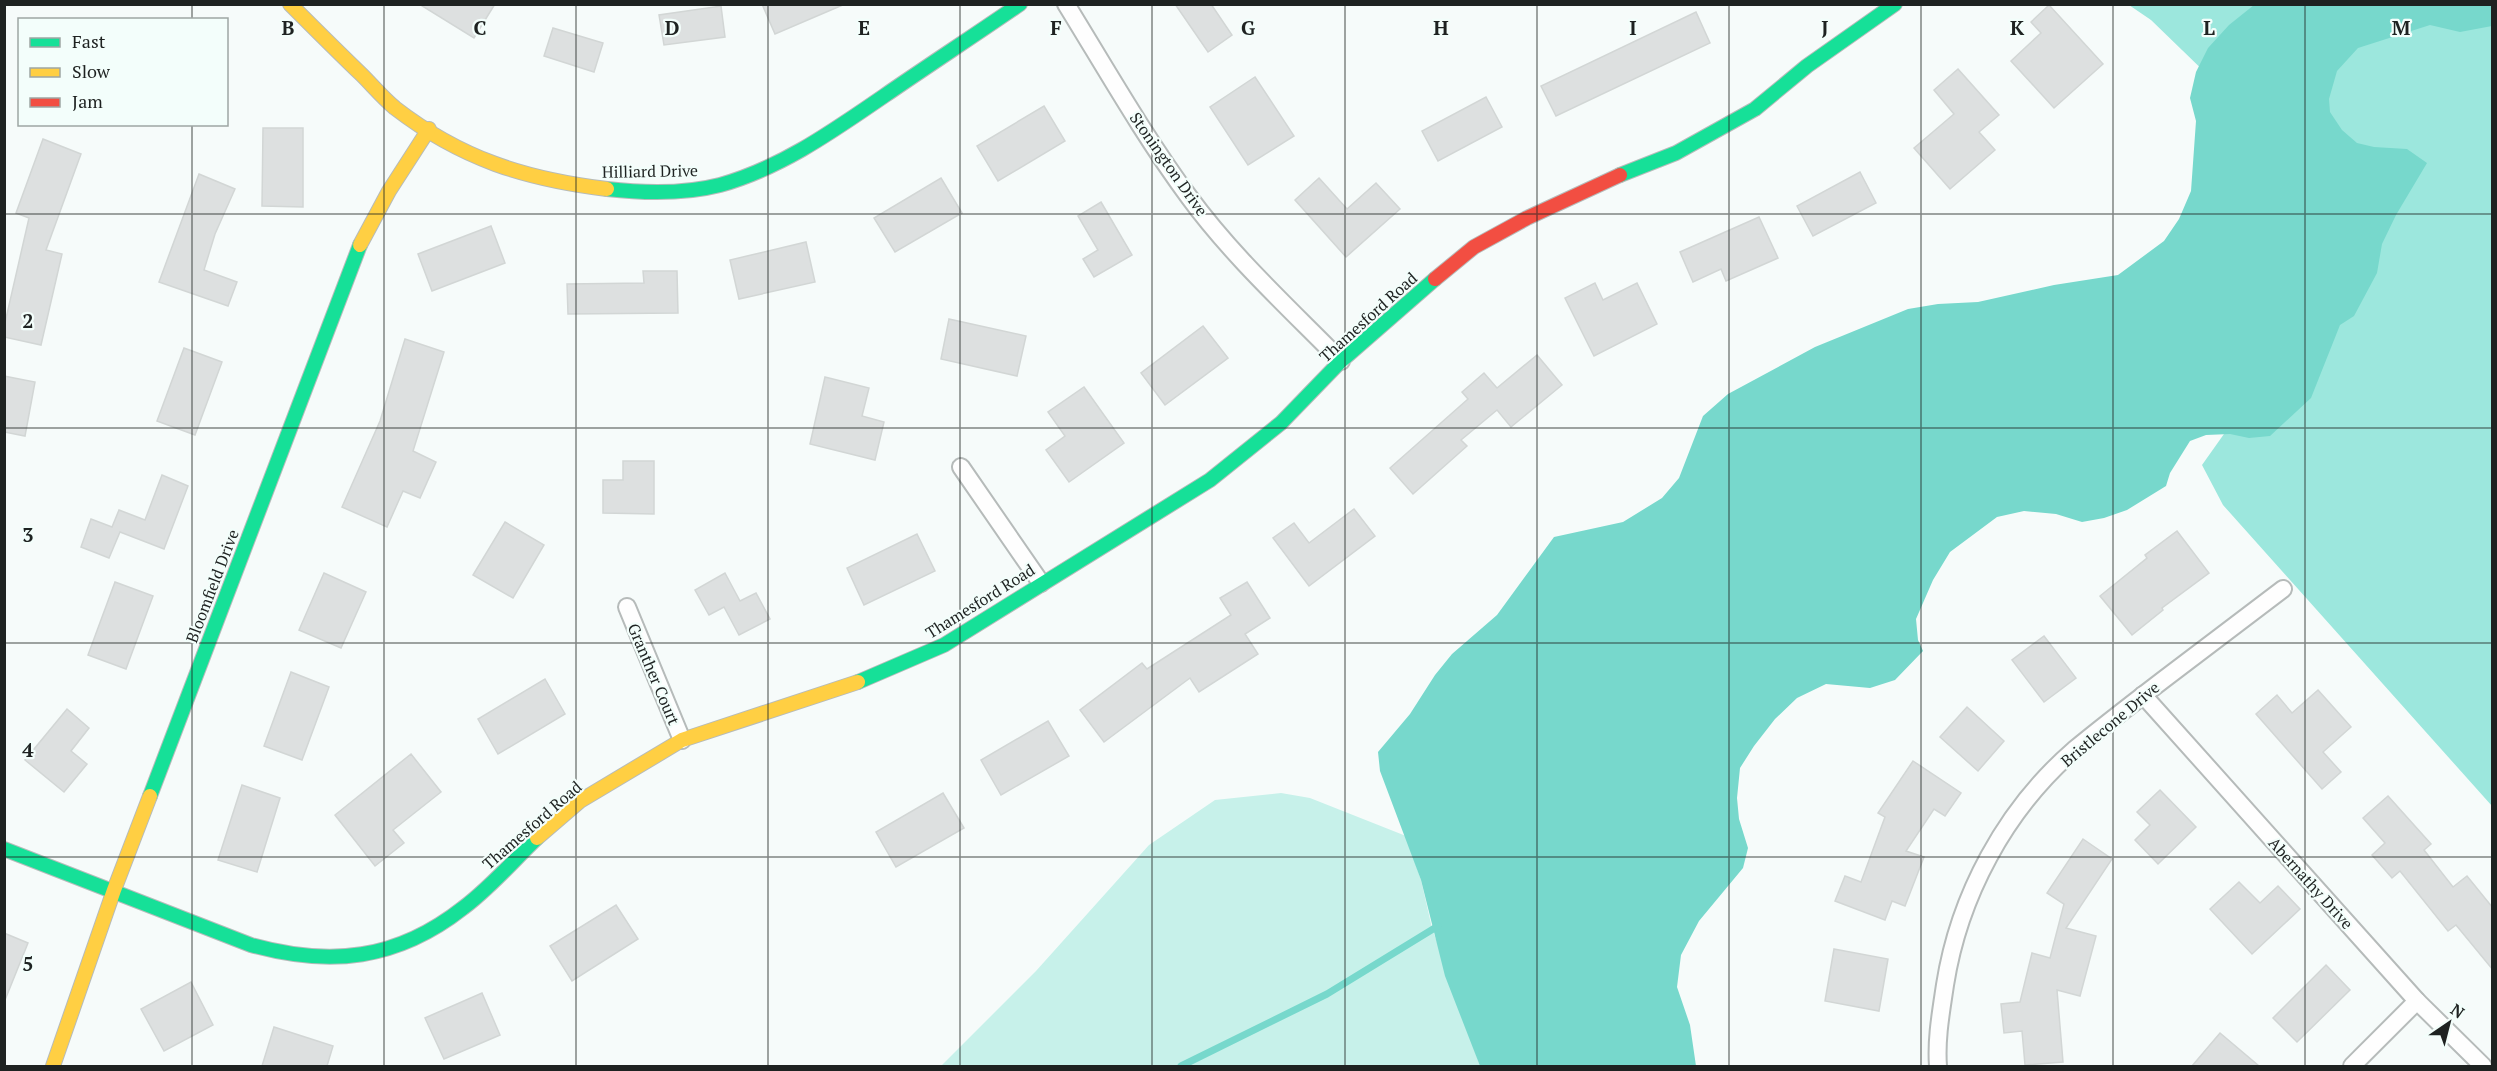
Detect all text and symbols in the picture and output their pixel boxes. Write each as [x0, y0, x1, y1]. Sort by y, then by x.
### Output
text: B [282, 14, 295, 41]
text: C [473, 14, 487, 41]
text: D [665, 14, 679, 41]
text: E [858, 14, 870, 41]
text: F [1050, 14, 1062, 41]
text: G [1241, 14, 1255, 41]
text: H [1433, 14, 1449, 41]
text: I [1629, 14, 1637, 41]
text: J [1821, 14, 1829, 41]
text: K [2010, 14, 2025, 41]
text: L [2203, 14, 2215, 41]
text: M [2392, 14, 2411, 41]
legend [18, 18, 228, 126]
text: Fast [72, 29, 106, 53]
text: Slow [72, 59, 111, 83]
text: Jam [72, 89, 103, 113]
street label: Stonington Drive [1125, 108, 1213, 220]
street label: Hilliard Drive [602, 159, 698, 183]
street label: Thamesford Road [1314, 267, 1422, 367]
text: 2 [22, 307, 34, 334]
text: 3 [22, 521, 34, 548]
street label: Bloomfield Drive [180, 526, 244, 646]
street label: Thamesford Road [921, 559, 1039, 643]
street label: Granther Court [623, 620, 685, 728]
street label: Bristlecone Drive [2056, 676, 2164, 772]
text: 4 [22, 736, 34, 763]
street label: Thamesford Road [478, 776, 586, 874]
street label: Abernathy Drive [2264, 832, 2358, 934]
text: 5 [22, 950, 34, 977]
north arrow [2419, 993, 2479, 1053]
text: N [2446, 998, 2469, 1023]

